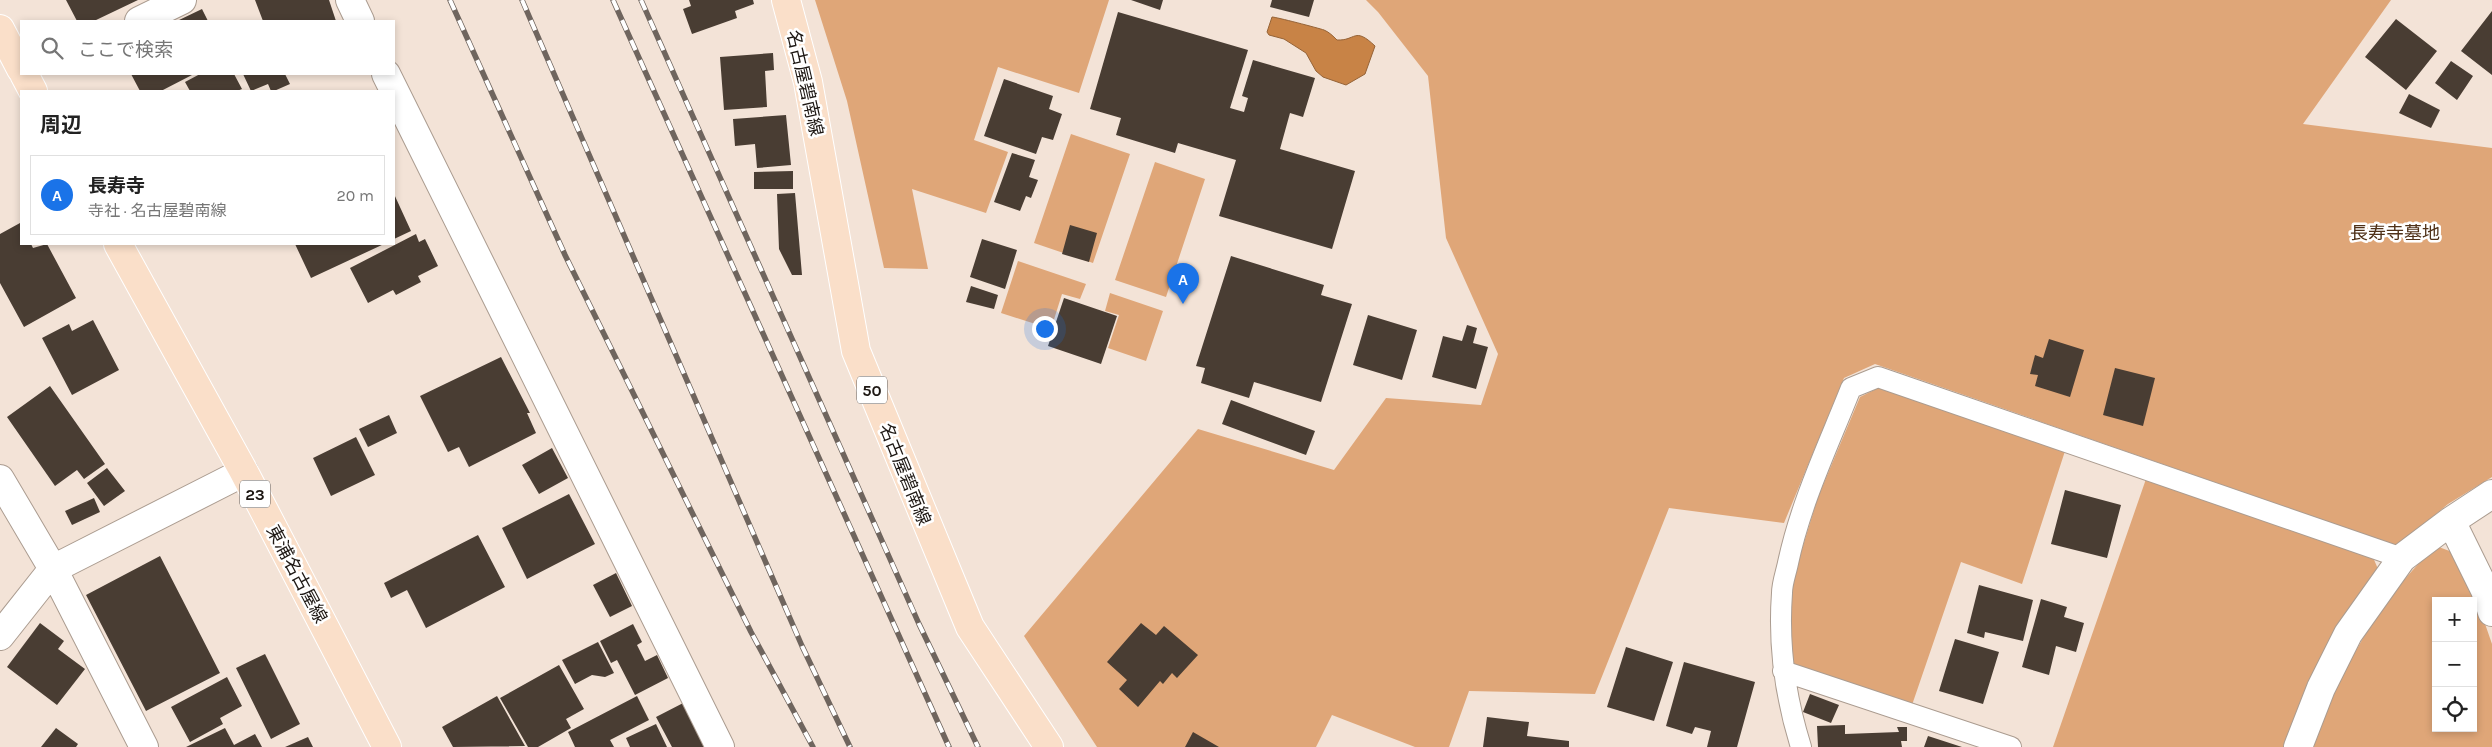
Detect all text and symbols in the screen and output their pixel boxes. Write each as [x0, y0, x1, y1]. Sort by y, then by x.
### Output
search box [20, 20, 395, 75]
street label: 名古屋碧南線 [782, 28, 828, 138]
icon: search [38, 34, 66, 62]
text: ここで検索 [78, 39, 173, 61]
text: 周辺 [40, 113, 82, 137]
text: 長寿寺 [88, 175, 145, 197]
text: A [52, 186, 62, 205]
text: 20 m [336, 186, 374, 205]
text: 寺社 · 名古屋碧南線 [88, 201, 226, 220]
park label: 長寿寺墓地 [2350, 222, 2440, 244]
pin: A [1167, 263, 1199, 304]
your location [1032, 316, 1058, 342]
road number: 50 [857, 376, 887, 404]
street label: 名古屋碧南線 [875, 420, 935, 528]
road number: 23 [240, 480, 270, 508]
street label: 東浦名古屋線 [262, 521, 332, 627]
map controls [2432, 597, 2477, 732]
button: + [2432, 597, 2477, 642]
button: − [2432, 642, 2477, 687]
button: locate [2432, 687, 2477, 732]

